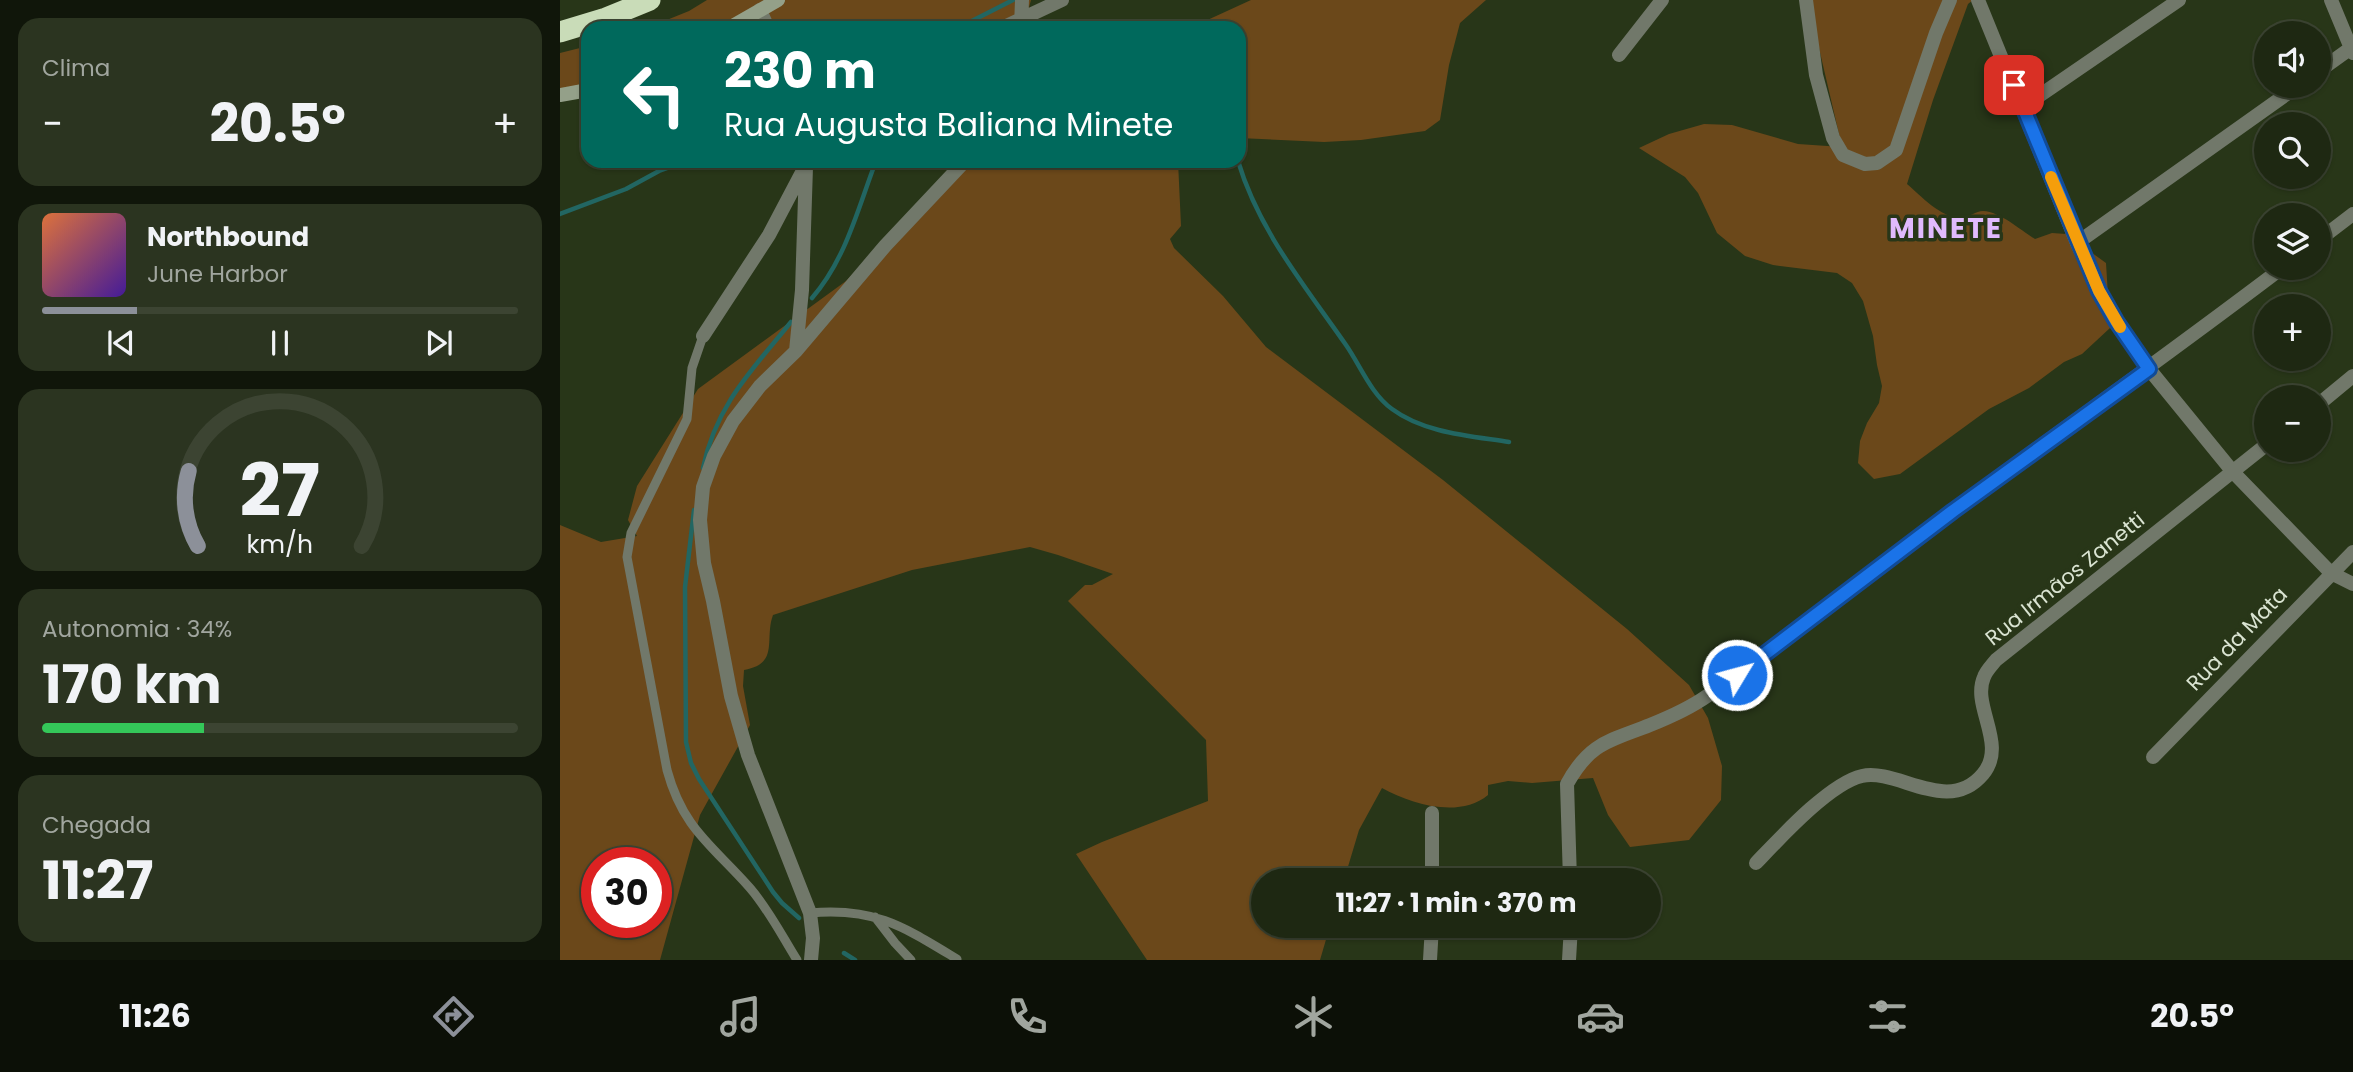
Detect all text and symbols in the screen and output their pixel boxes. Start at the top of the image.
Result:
map controls [2254,21,2331,462]
button: sound [2254,21,2331,98]
text: 230 m [724,37,876,105]
icon: left [609,49,700,140]
text: Clima [42,52,110,84]
pin [1984,55,2044,115]
icon: arrive [1995,66,2033,104]
text: 20.5° [209,87,346,160]
text: − [42,97,63,150]
text: + [492,97,518,150]
text: Rua Augusta Baliana Minete [724,102,1173,147]
button: search [2254,112,2331,189]
button: layers [2254,203,2331,280]
district label: MINETE [1889,209,2003,248]
text: Northbound [147,219,309,255]
text: June Harbor [147,258,288,290]
button: + [2254,294,2331,371]
icon: previous [102,324,140,362]
icon: pause [261,324,299,362]
icon: next [420,324,458,362]
button: − [2254,385,2331,462]
text: 27 [240,440,320,541]
street label: Rua Irmãos Zanetti [1979,505,2150,652]
text: km/h [247,527,313,562]
street label: Rua da Mata [2180,580,2294,697]
text: Autonomia · 34% [42,613,232,645]
position arrow [1700,638,1774,712]
text: 170 km [42,648,222,721]
text: Chegada [42,809,151,841]
text: 11:27 [42,844,153,917]
speed limit sign: 30 [581,847,672,938]
text: 11:27 · 1 min · 370 m [1336,885,1576,921]
icon: directions [429,992,478,1041]
icon: music [716,992,765,1041]
icon: phone [1003,992,1052,1041]
icon: climate [1289,992,1338,1041]
icon: car [1576,992,1625,1041]
icon: filters [1863,992,1912,1041]
text: 11:26 [119,993,191,1038]
text: 20.5° [2150,993,2234,1038]

